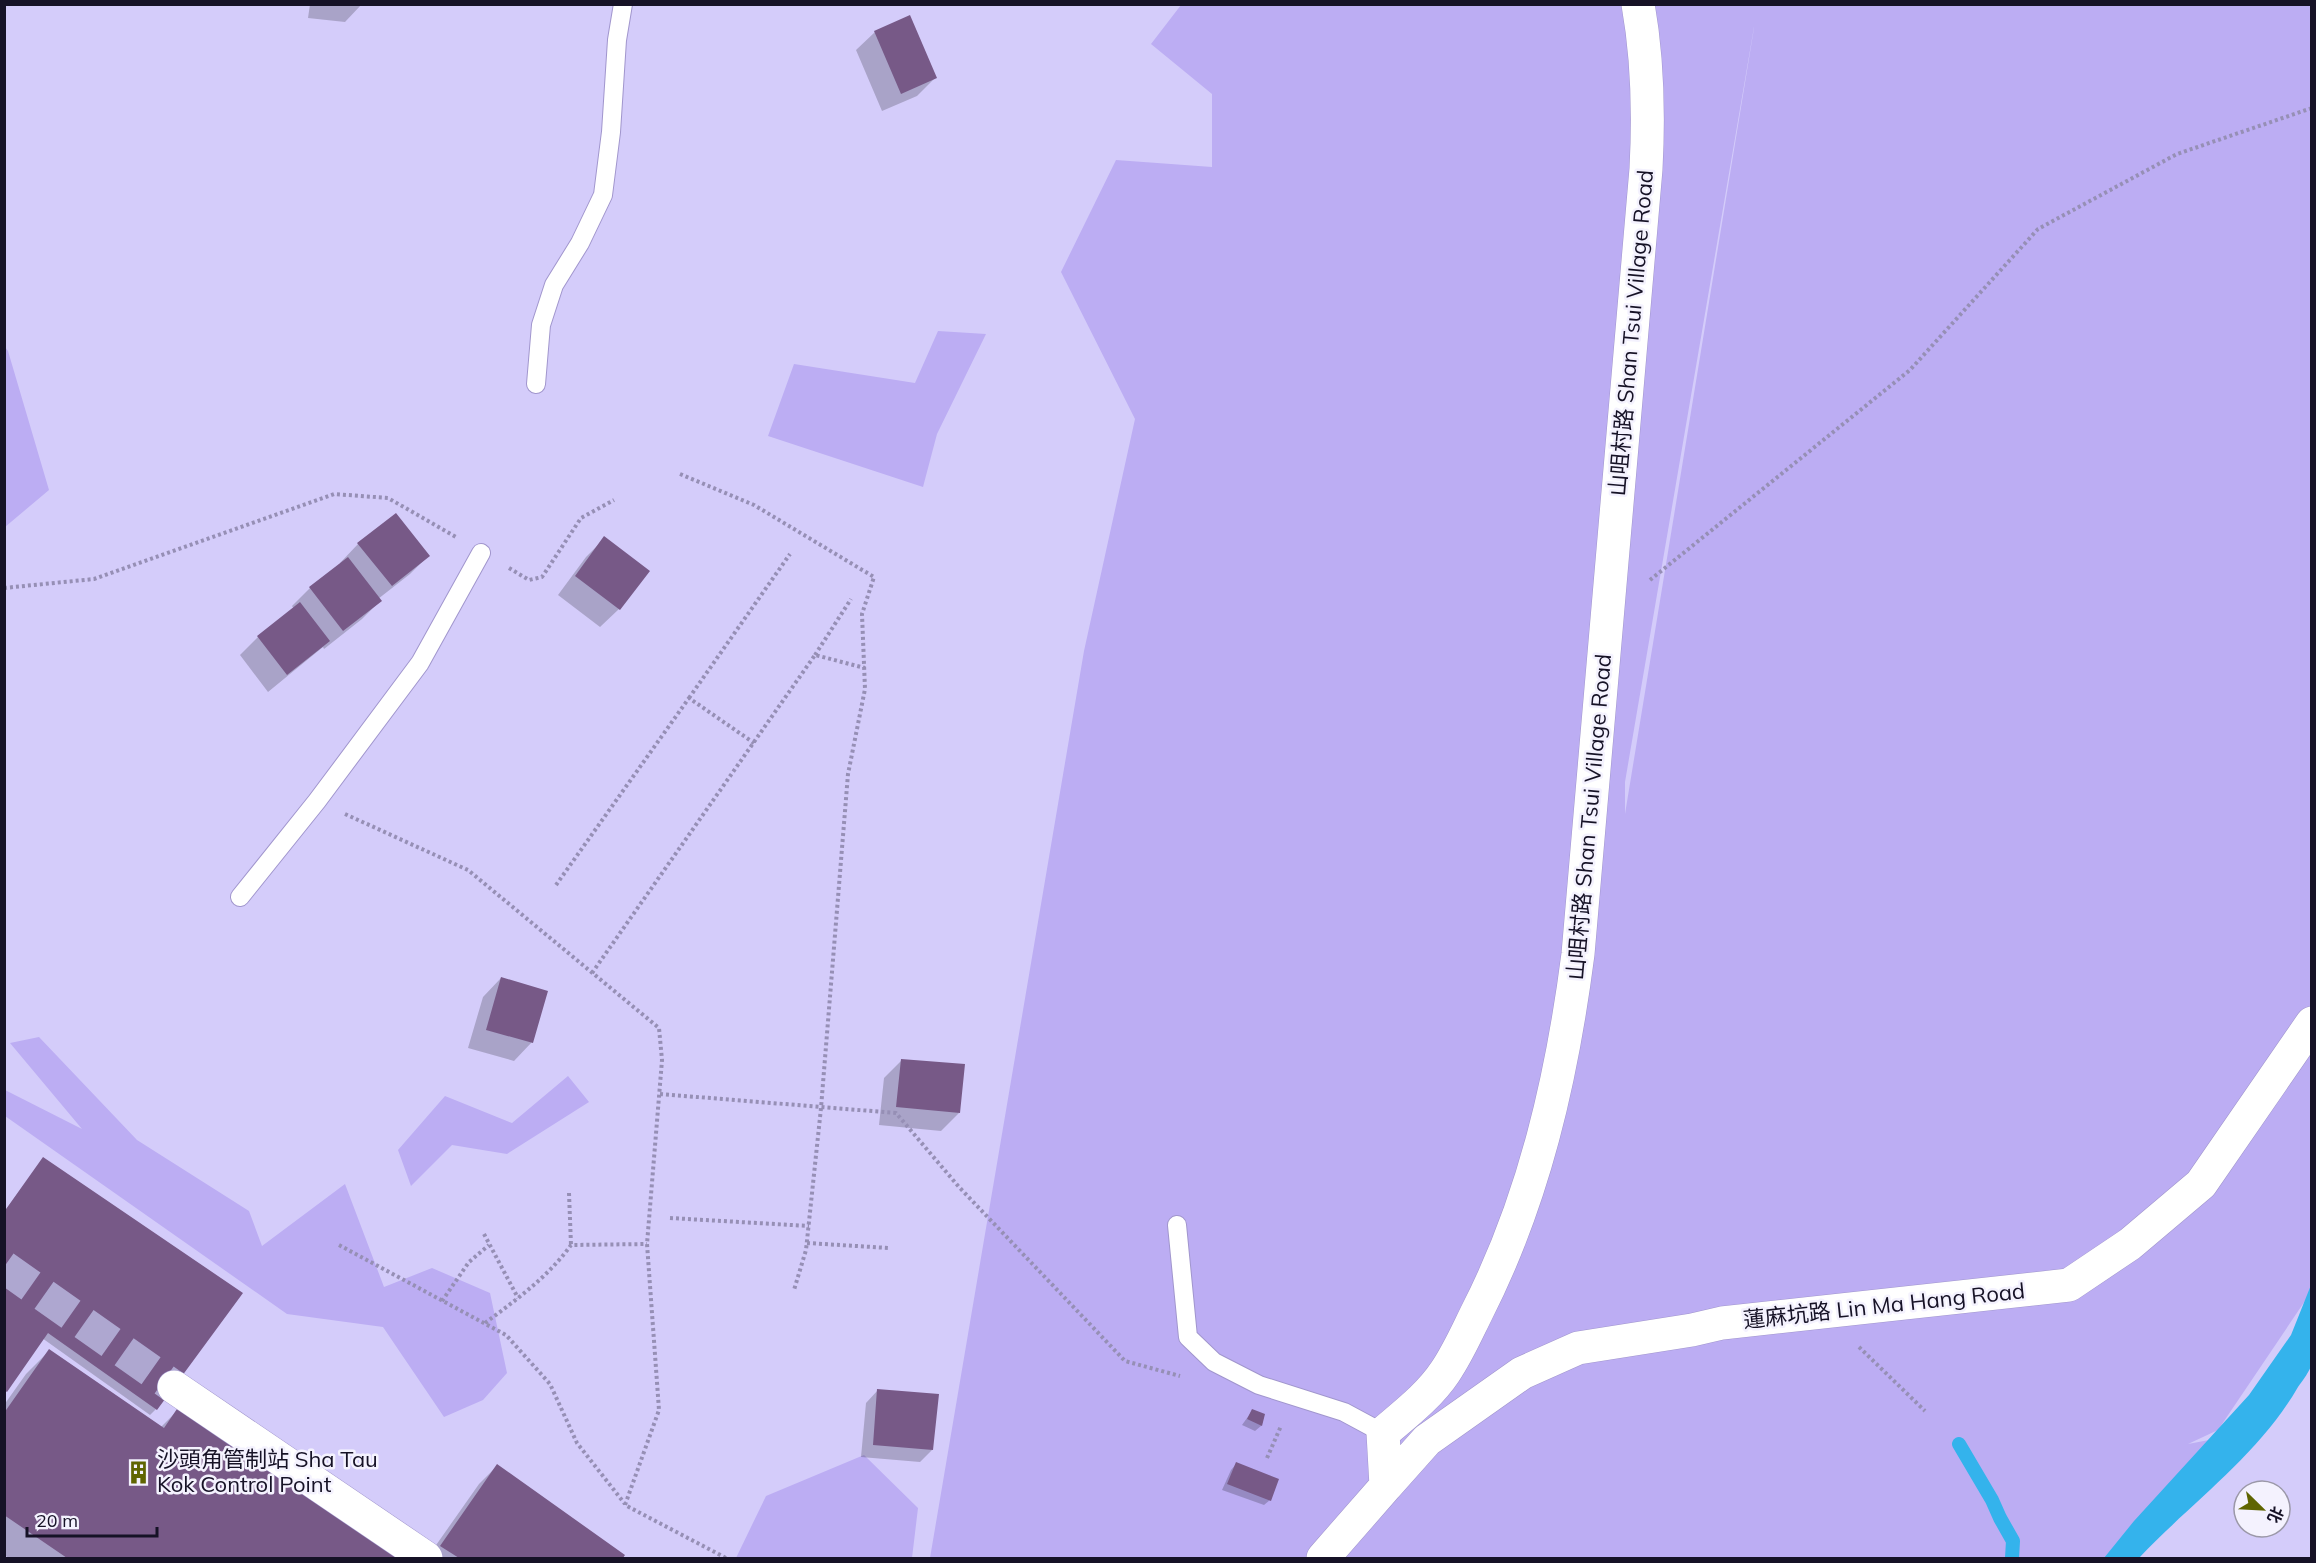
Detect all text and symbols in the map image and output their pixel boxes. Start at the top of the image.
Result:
street label: 山咀村路 Shan Tsui Village Road [1603,169,1659,497]
street label: 山咀村路 Shan Tsui Village Road [1561,653,1617,981]
street label: 蓮麻坑路 Lin Ma Hang Road [1742,1276,2026,1334]
place label: 沙頭角管制站 Sha Tau Kok Control Point [157,1445,378,1498]
building icon: 沙頭角管制站 Sha Tau Kok Control Point [126,1459,152,1485]
north arrow [2232,1479,2292,1539]
scale bar [27,1500,158,1538]
text: 北 [2263,1504,2288,1526]
text: 20 m [36,1509,78,1532]

